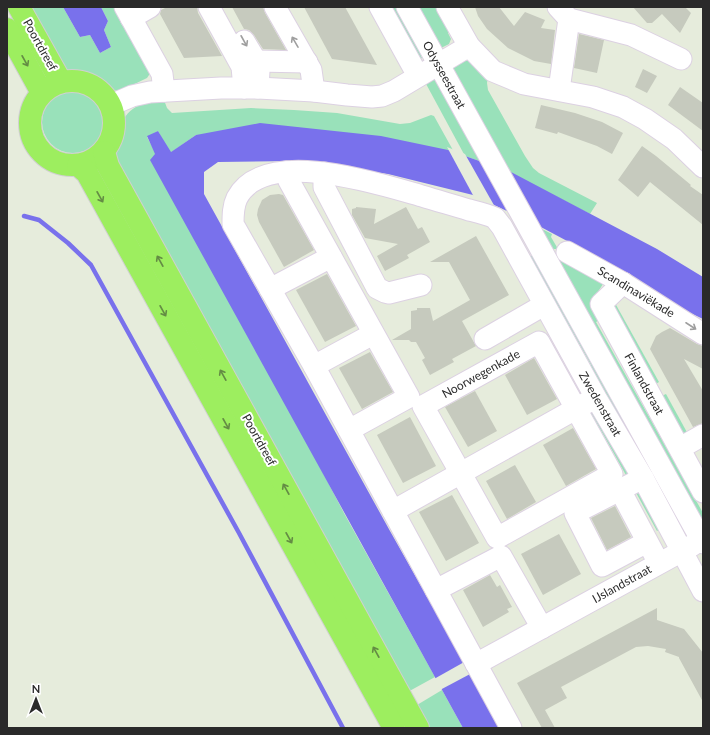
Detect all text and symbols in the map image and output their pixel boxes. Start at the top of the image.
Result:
street label: Poortdreef [20,16,61,74]
one-way arrow [241,35,249,47]
one-way arrow [291,36,299,48]
street label: Odysseestraat [420,38,470,112]
one-way arrow [21,55,29,67]
one-way arrow [97,191,104,203]
one-way arrow [156,255,164,267]
street label: Scandinaviëkade [595,263,678,321]
one-way arrow [160,305,167,317]
one-way arrow [685,323,697,331]
street label: Noorwegenkade [439,346,522,401]
street label: Finlandstraat [621,350,668,418]
one-way arrow [219,369,227,381]
street label: Zwedenstraat [576,369,625,439]
street label: Poortdreef [239,411,280,469]
one-way arrow [222,418,230,430]
one-way arrow [282,483,289,495]
one-way arrow [285,532,293,544]
street label: IJslandstraat [589,561,655,606]
one-way arrow [371,646,379,658]
north arrow [16,679,56,719]
text: N [32,682,40,695]

